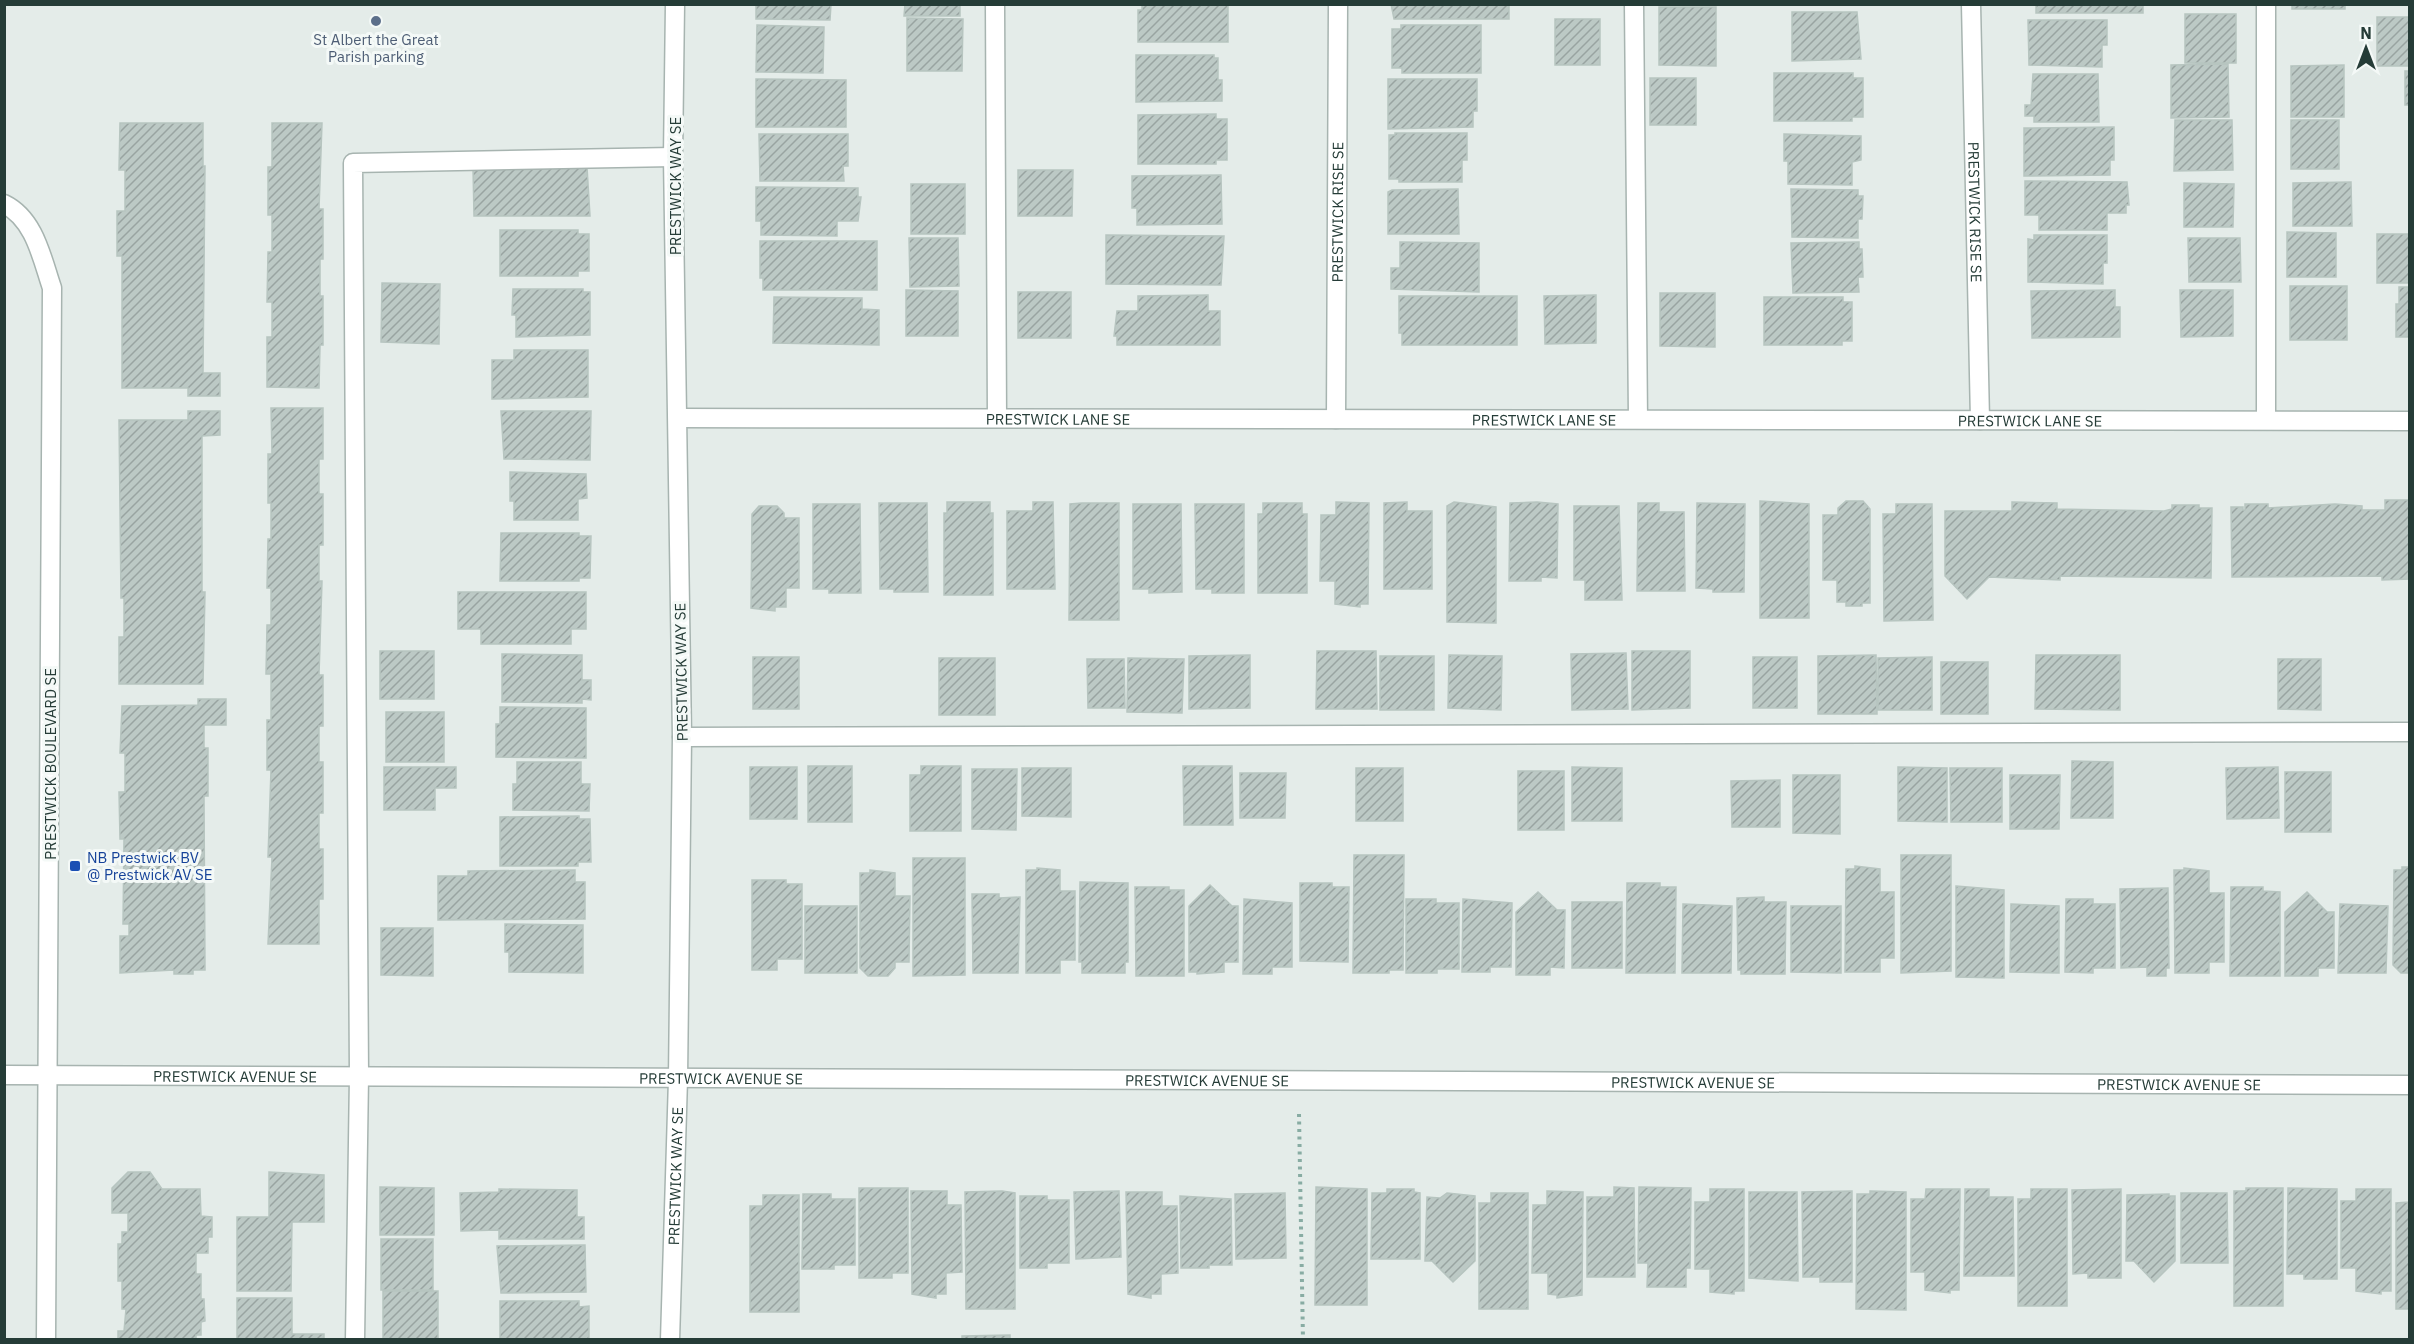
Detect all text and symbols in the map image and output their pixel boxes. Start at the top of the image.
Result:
marker: St Albert the Great Parish parking [369,14,383,28]
north arrow [2336,18,2396,78]
text: N [2360,23,2372,43]
place label: St Albert the Great Parish parking [313,30,439,66]
street label: PRESTWICK WAY SE [666,117,685,255]
street label: PRESTWICK RISE SE [1964,141,1987,282]
street label: PRESTWICK RISE SE [1327,142,1347,282]
street label: PRESTWICK LANE SE [986,409,1130,428]
street label: PRESTWICK LANE SE [1472,410,1616,429]
street label: PRESTWICK LANE SE [1958,411,2102,430]
street label: PRESTWICK WAY SE [670,603,692,741]
street label: PRESTWICK BOULEVARD SE [41,668,60,860]
place label: NB Prestwick BV @ Prestwick AV SE [87,848,212,884]
marker: NB Prestwick BV @ Prestwick AV SE [68,859,82,873]
street label: PRESTWICK AVENUE SE [153,1066,317,1086]
street label: PRESTWICK AVENUE SE [639,1068,803,1088]
street label: PRESTWICK AVENUE SE [1125,1070,1289,1090]
street label: PRESTWICK AVENUE SE [1611,1072,1775,1092]
street label: PRESTWICK AVENUE SE [2097,1074,2261,1094]
street label: PRESTWICK WAY SE [663,1107,687,1246]

